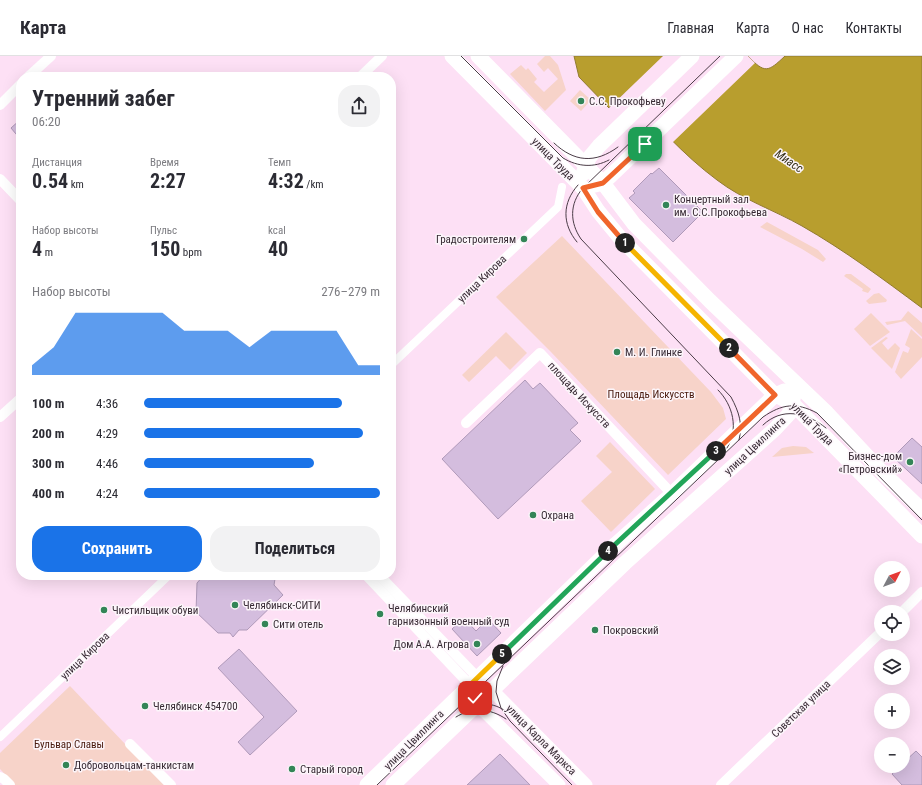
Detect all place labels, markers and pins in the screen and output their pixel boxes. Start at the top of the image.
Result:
place label: С.С. Прокофьеву [589,95,666,108]
marker: С.С. Прокофьеву [576,96,586,106]
pin [628,127,662,161]
place label: Концертный зал им. С.С.Прокофьева [674,193,767,219]
marker: Концертный зал им. С.С.Прокофьева [661,200,671,210]
place label: Градостроителям [436,233,516,246]
pin: 1 [615,233,635,253]
marker: Градостроителям [519,234,529,244]
pin: 2 [719,338,739,358]
place label: М. И. Глинке [625,346,682,359]
marker: М. И. Глинке [612,347,622,357]
pin: 3 [706,441,726,461]
place label: Бизнес-дом «Петровский» [838,450,902,476]
marker: Бизнес-дом «Петровский» [905,457,915,467]
place label: Охрана [541,509,574,522]
marker: Охрана [528,510,538,520]
pin: 4 [598,541,618,561]
place label: Челябинск-СИТИ [243,599,321,612]
marker: Челябинск-СИТИ [230,600,240,610]
place label: Челябинский гарнизонный военный суд [388,602,510,628]
place label: Чистильщик обуви [112,604,198,617]
marker: Чистильщик обуви [99,605,109,615]
marker: Челябинский гарнизонный военный суд [375,609,385,619]
place label: Сити отель [273,618,323,631]
marker: Сити отель [260,619,270,629]
place label: Покровский [603,624,659,637]
marker: Покровский [590,625,600,635]
place label: Дом А.А. Агрова [393,638,469,651]
marker: Дом А.А. Агрова [472,639,482,649]
pin: 5 [492,644,512,664]
pin [458,681,492,715]
place label: Челябинск 454700 [153,700,238,713]
marker: Челябинск 454700 [140,701,150,711]
place label: Добровольцам-танкистам [74,759,194,772]
marker: Добровольцам-танкистам [61,760,71,770]
place label: Старый город [300,763,363,776]
marker: Старый город [287,764,297,774]

